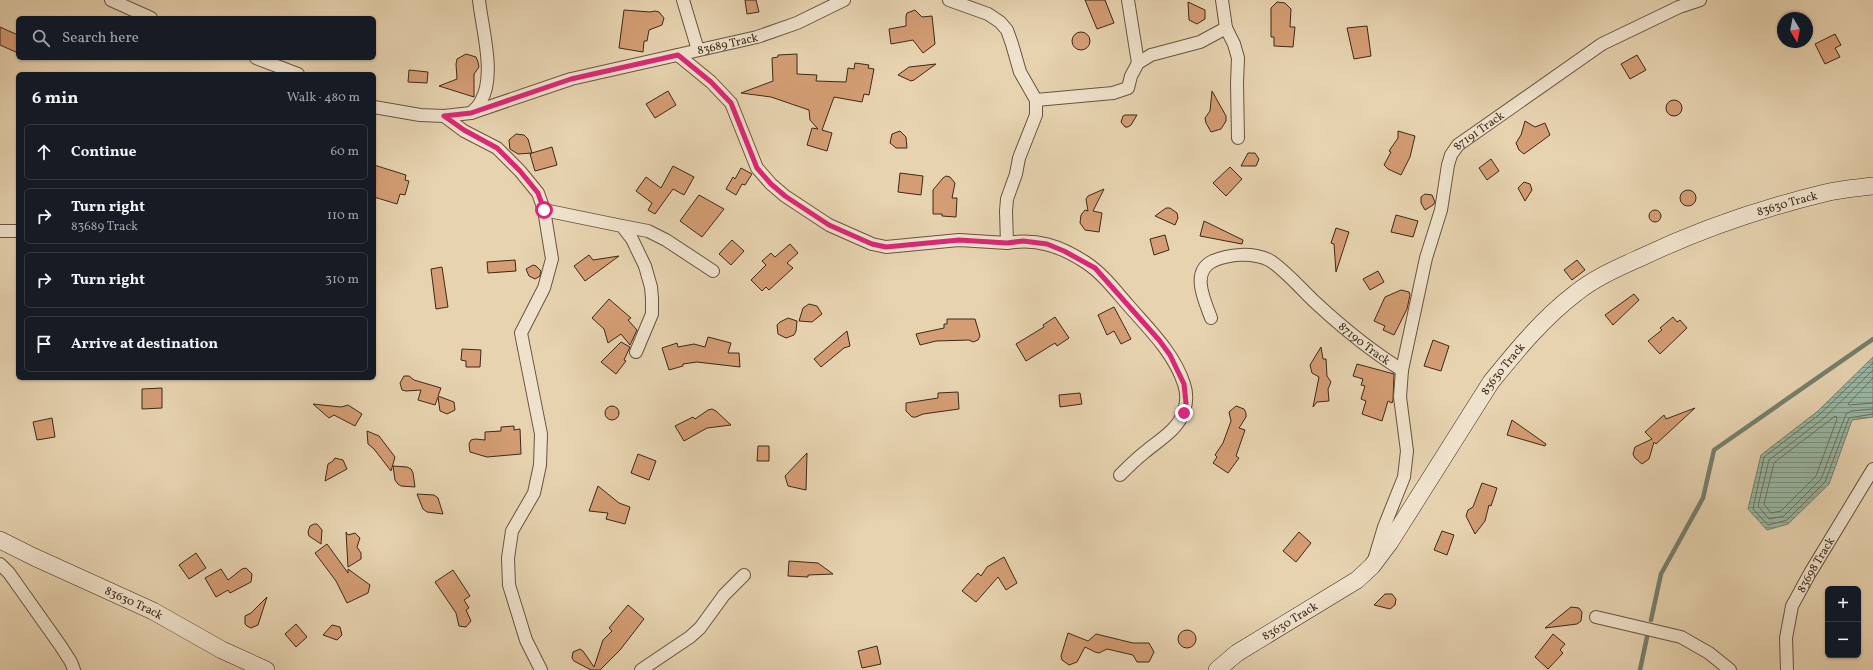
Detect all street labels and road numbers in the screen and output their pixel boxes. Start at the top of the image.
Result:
street label: 83689 Track [696,30,760,59]
street label: 87191 Track [1450,108,1508,154]
street label: 83630 Track [1755,188,1820,221]
street label: 87190 Track [1334,319,1393,369]
street label: 83630 Track [1478,340,1529,398]
street label: 83698 Track [1794,534,1839,596]
street label: 83630 Track [102,583,166,624]
street label: 83630 Track [1259,598,1322,645]

